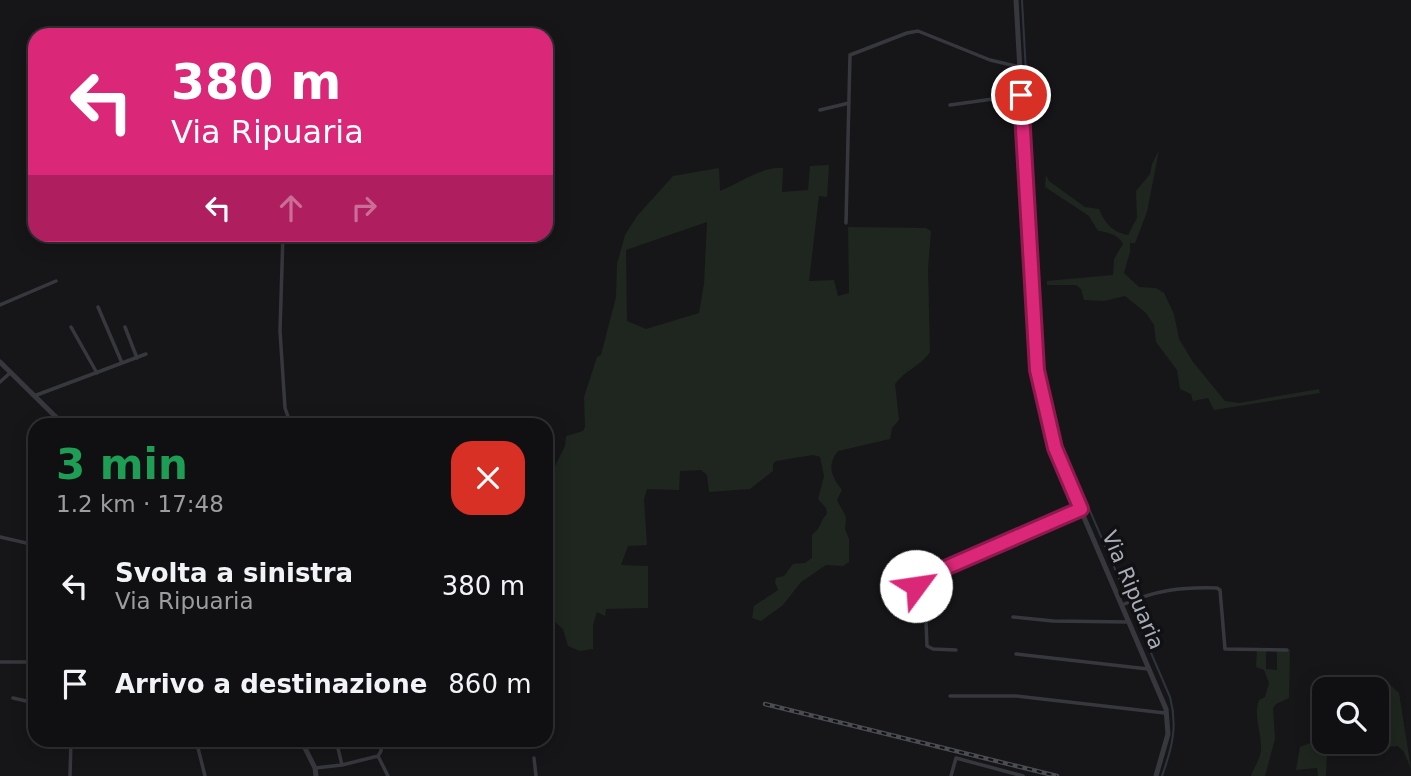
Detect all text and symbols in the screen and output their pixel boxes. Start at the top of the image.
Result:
text: 380 m [171,54,341,111]
icon: left [56,56,147,147]
pin [991,65,1051,125]
icon: arrive [1002,76,1040,114]
text: Via Ripuaria [171,113,364,151]
icon: left [199,189,237,227]
icon: ahead [272,189,310,227]
icon: right [345,189,383,227]
text: 3 min [56,440,188,489]
button: close [451,441,525,515]
text: 1.2 km · 17:48 [56,491,224,517]
street label: Via Ripuaria [1097,527,1169,653]
position arrow [879,549,953,623]
text: Svolta a sinistra [115,558,353,588]
icon: left [56,567,94,605]
text: 380 m [442,571,525,601]
text: Via Ripuaria [115,588,254,614]
icon: arrive [56,665,94,703]
text: Arrivo a destinazione [115,669,427,699]
text: 860 m [448,669,532,699]
map controls [1312,677,1389,754]
button: search [1312,677,1389,754]

